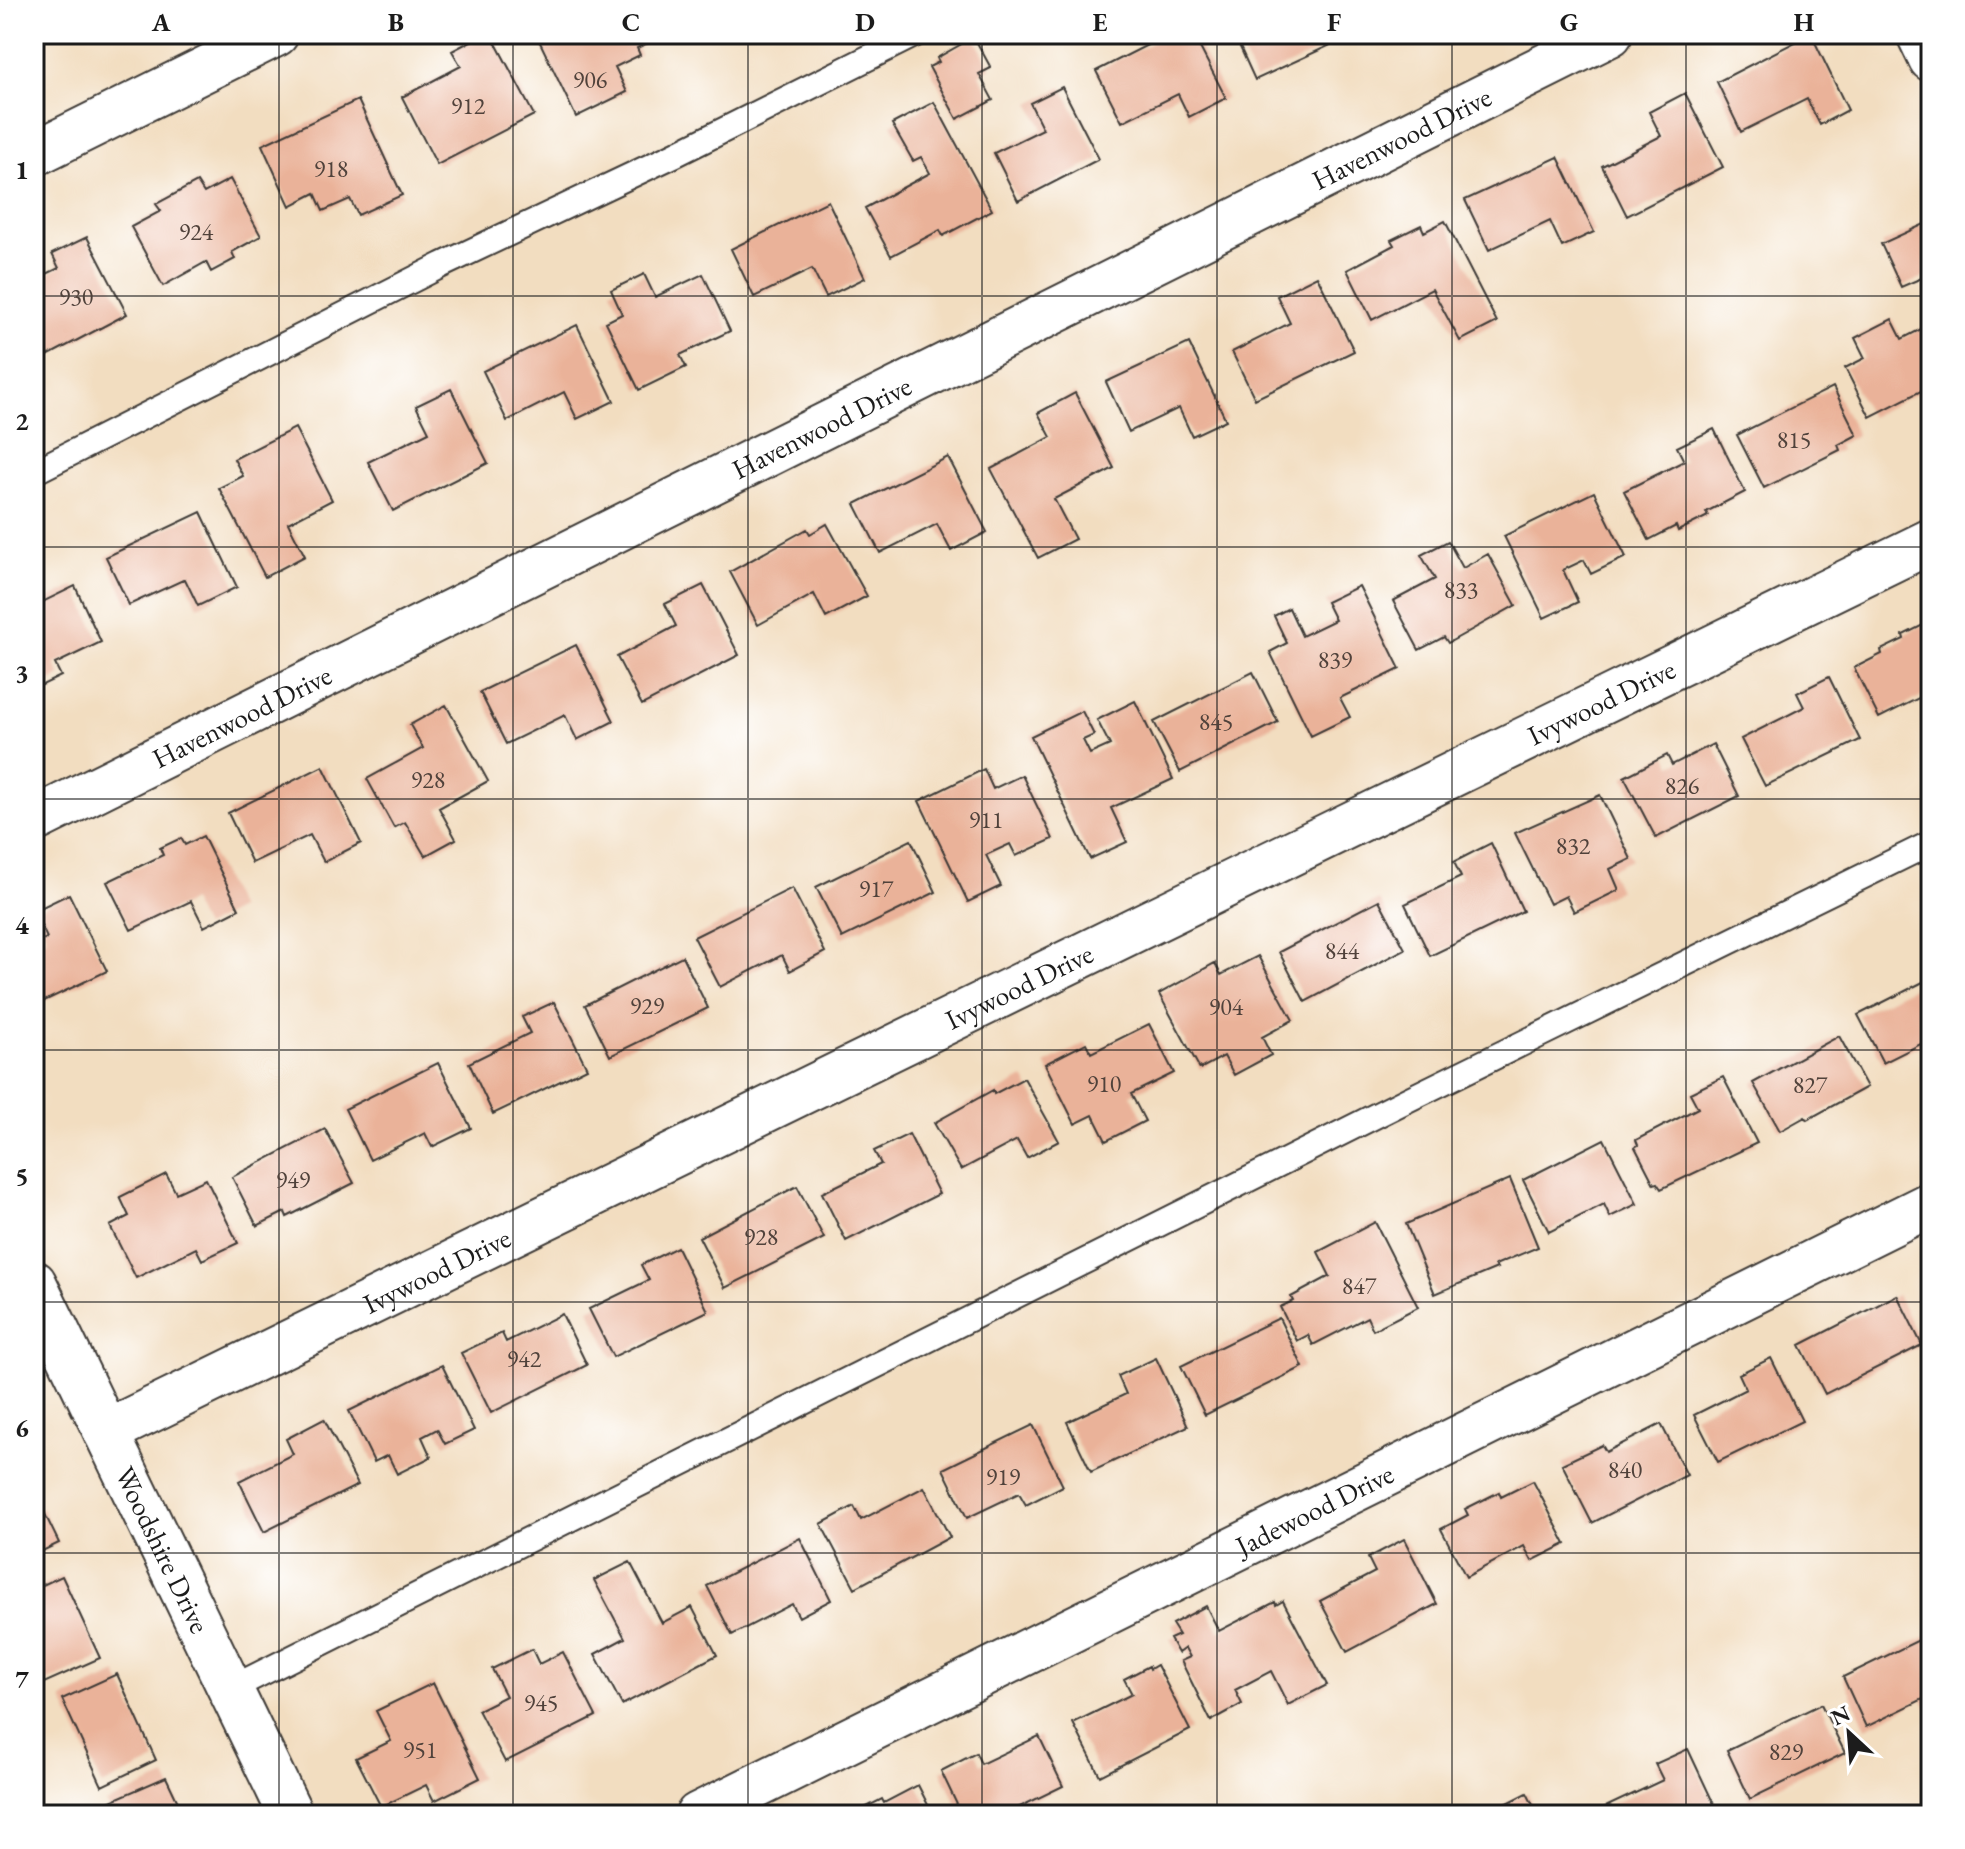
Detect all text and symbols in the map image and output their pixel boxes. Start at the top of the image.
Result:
text: A [151,5,171,39]
text: B [388,5,404,39]
text: C [622,5,640,39]
text: D [855,5,875,39]
text: E [1093,5,1108,39]
text: F [1327,5,1341,39]
text: G [1560,5,1579,39]
text: H [1794,5,1815,39]
house number: 906 [573,64,607,95]
street label: Havenwood Drive [1306,78,1497,198]
house number: 912 [451,90,486,121]
text: 1 [15,153,29,187]
house number: 918 [314,153,348,184]
house number: 924 [179,216,214,247]
house number: 930 [59,281,93,312]
street label: Havenwood Drive [726,367,917,487]
text: 2 [15,404,29,438]
house number: 815 [1777,424,1811,455]
house number: 833 [1444,574,1478,605]
house number: 839 [1318,644,1353,675]
street label: Ivywood Drive [1522,651,1681,753]
text: 3 [15,656,29,690]
street label: Havenwood Drive [146,657,337,776]
house number: 845 [1199,706,1233,737]
house number: 928 [411,764,445,795]
house number: 826 [1665,770,1699,801]
house number: 911 [969,804,1003,835]
house number: 832 [1556,830,1591,861]
house number: 917 [859,873,894,904]
text: 4 [15,908,29,942]
street label: Ivywood Drive [939,935,1099,1038]
house number: 844 [1325,935,1360,966]
house number: 929 [630,990,665,1021]
house number: 904 [1209,991,1244,1022]
house number: 910 [1087,1068,1121,1099]
house number: 827 [1793,1069,1828,1100]
text: 5 [15,1159,29,1193]
house number: 949 [276,1164,311,1195]
street label: Ivywood Drive [357,1219,517,1322]
house number: 928 [744,1221,778,1252]
house number: 847 [1342,1270,1377,1301]
house number: 942 [507,1343,542,1374]
text: 6 [15,1411,29,1445]
house number: 840 [1608,1454,1642,1485]
street label: Jadewood Drive [1228,1455,1399,1565]
street label: Woodshire Drive [107,1460,218,1639]
house number: 919 [986,1461,1021,1492]
text: 7 [15,1662,29,1696]
house number: 945 [524,1687,558,1718]
north arrow [1809,1693,1889,1773]
text: N [1826,1698,1855,1732]
house number: 951 [403,1734,437,1765]
house number: 829 [1769,1736,1804,1767]

